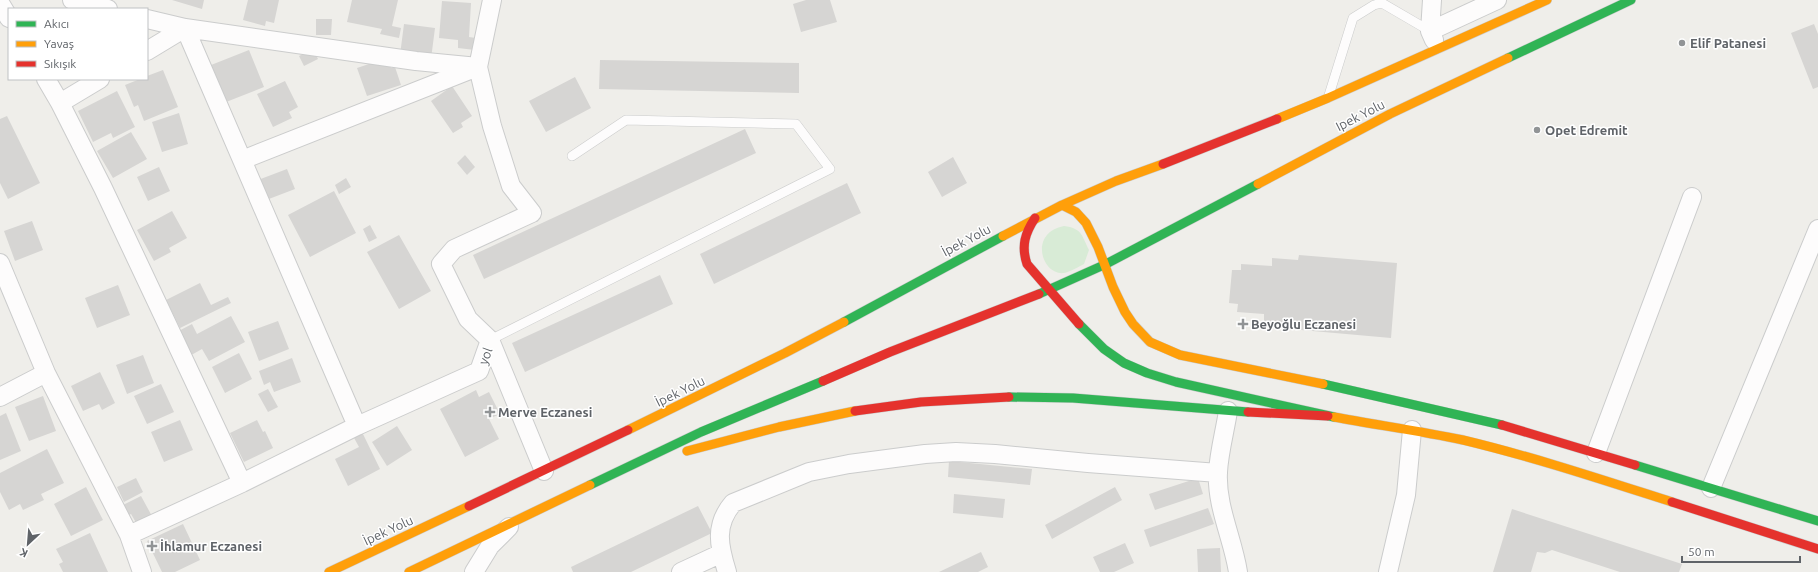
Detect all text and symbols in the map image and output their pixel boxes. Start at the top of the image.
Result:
legend [8,8,148,80]
text: Akıcı [44,17,69,30]
place label: Elif Patanesi [1690,36,1766,50]
text: Yavaş [44,37,74,50]
marker: Elif Patanesi [1677,38,1687,48]
text: Sıkışık [44,57,76,70]
street label: Ipek Yolu [1333,97,1387,133]
place label: Opet Edremit [1545,123,1628,137]
marker: Opet Edremit [1532,125,1542,135]
street label: İpek Yolu [939,220,993,259]
place label: Beyoğlu Eczanesi [1251,317,1356,331]
marker: Beyoğlu Eczanesi [1238,319,1248,329]
street label: yol [475,345,495,367]
street label: İpek Yolu [653,372,707,409]
place label: Merve Eczanesi [498,405,592,419]
marker: Merve Eczanesi [485,407,495,417]
street label: İpek Yolu [361,512,415,548]
north arrow [8,524,48,564]
scale bar [1682,538,1800,564]
place label: İhlamur Eczanesi [160,539,262,553]
marker: İhlamur Eczanesi [147,541,157,551]
text: 50 m [1688,545,1715,558]
text: K [17,546,30,560]

